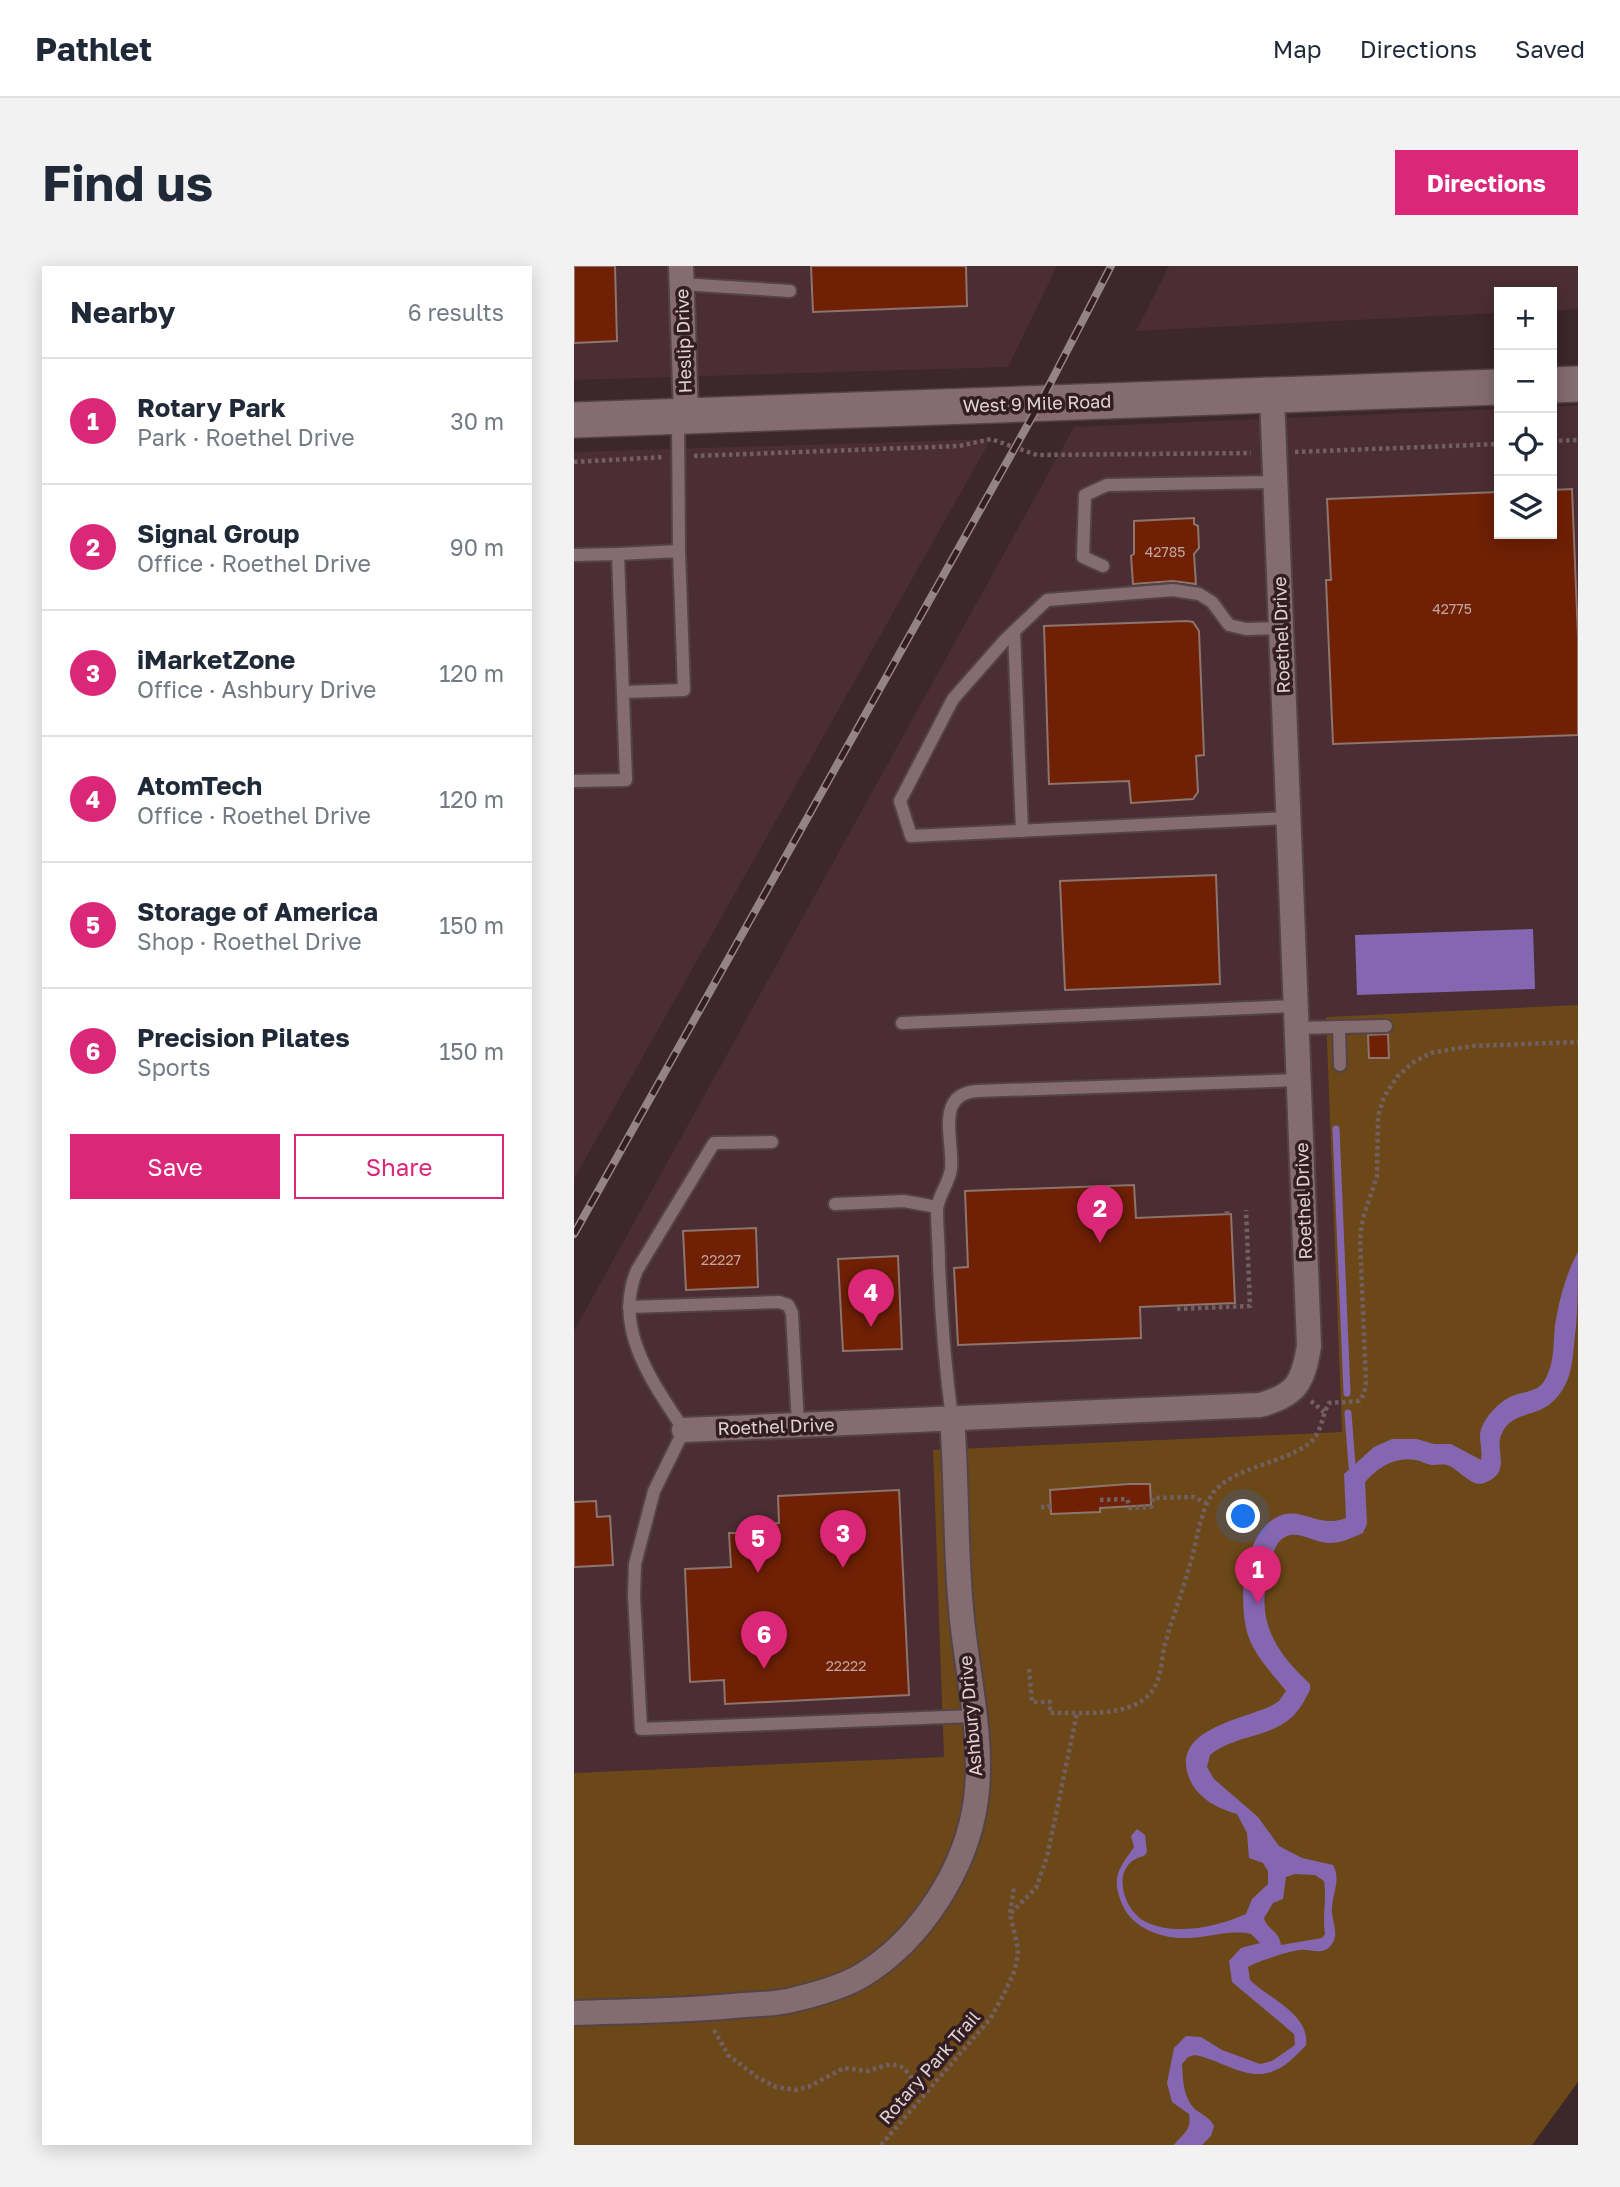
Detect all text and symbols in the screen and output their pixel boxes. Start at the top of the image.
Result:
text: Pathlet [35,29,152,68]
text: Map [1273,34,1322,63]
text: Directions [1360,34,1477,63]
text: Saved [1515,34,1585,63]
button: Directions [1395,150,1578,215]
text: Find us [42,153,213,212]
map controls [1494,287,1557,539]
button: + [1494,287,1557,350]
street label: Heslip Drive [670,288,696,394]
text: Nearby [70,294,175,330]
text: 6 results [408,298,504,326]
button: − [1494,350,1557,413]
street label: West 9 Mile Road [962,389,1112,417]
text: Rotary Park [137,392,286,423]
text: 1 [87,407,99,435]
text: 30 m [450,407,504,435]
button: locate [1494,413,1557,476]
text: Park · Roethel Drive [137,423,355,451]
button: layers [1494,476,1557,539]
text: Signal Group [137,518,299,549]
text: 2 [86,533,100,561]
text: 90 m [450,533,504,561]
house number: 42785 [1145,543,1185,560]
text: Office · Roethel Drive [137,549,371,577]
street label: Roethel Drive [1268,576,1294,694]
house number: 42775 [1432,600,1472,617]
text: iMarketZone [137,644,295,675]
text: 3 [86,659,100,687]
text: 120 m [439,659,504,687]
text: Office · Ashbury Drive [137,675,376,703]
text: AtomTech [137,770,262,801]
text: 4 [86,785,100,813]
text: 120 m [439,785,504,813]
text: Office · Roethel Drive [137,801,371,829]
text: Storage of America [137,896,378,927]
text: 5 [86,911,100,939]
text: 150 m [439,911,504,939]
text: Shop · Roethel Drive [137,927,362,955]
text: Precision Pilates [137,1022,350,1053]
text: 6 [86,1037,100,1065]
text: 150 m [439,1037,504,1065]
text: Sports [137,1053,211,1081]
button: Save [70,1134,280,1199]
button: Share [294,1134,504,1199]
street label: Roethel Drive [1290,1142,1316,1260]
pin: 2 [1077,1185,1123,1243]
house number: 22227 [701,1251,741,1268]
pin: 4 [848,1269,894,1327]
street label: Roethel Drive [717,1413,835,1439]
your location [1226,1499,1260,1533]
pin: 3 [820,1510,866,1568]
pin: 5 [735,1515,781,1573]
pin: 1 [1235,1546,1281,1604]
pin: 6 [741,1611,787,1669]
street label: Ashbury Drive [954,1655,986,1777]
house number: 22222 [826,1657,866,1674]
street label: Rotary Park Trail [874,2006,984,2128]

